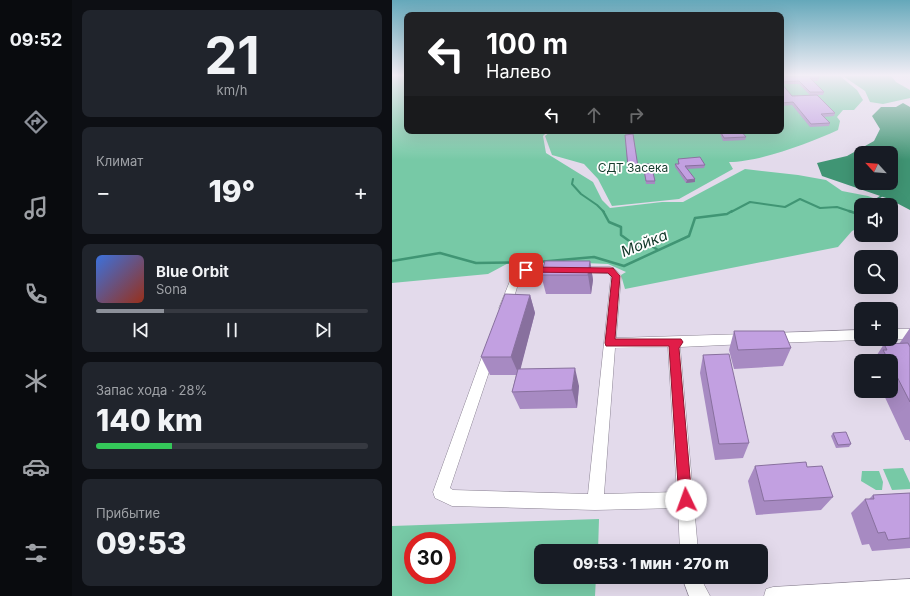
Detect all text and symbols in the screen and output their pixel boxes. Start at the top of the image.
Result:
text: 21 [204,24,260,87]
text: 100 m [486,27,568,61]
icon: left [420,28,472,80]
text: 09:52 [10,29,62,50]
text: Налево [486,61,551,82]
text: km/h [217,82,247,98]
icon: left [541,104,563,126]
icon: ahead [583,104,605,126]
icon: right [625,104,647,126]
icon: directions [22,108,50,136]
north arrow [854,146,898,190]
map controls [854,146,898,398]
text: Климат [96,153,143,169]
park label: СДТ Засека [598,160,668,175]
text: 19° [209,173,255,209]
text: − [96,179,111,205]
text: + [353,179,368,205]
icon: music [22,194,50,222]
button: sound [854,198,898,242]
water label: Мойка [618,225,670,261]
button: search [854,250,898,294]
pin [509,253,543,287]
icon: arrive [515,259,537,281]
text: Blue Orbit [156,262,229,281]
icon: phone [22,280,50,308]
text: Sona [156,281,187,297]
button: + [854,302,898,346]
icon: previous [130,319,152,341]
icon: pause [221,319,243,341]
icon: next [312,319,334,341]
button: − [854,354,898,398]
icon: climate [22,367,50,395]
text: Запас хода · 28% [96,382,207,398]
text: 140 km [96,402,203,438]
icon: car [22,453,50,481]
position arrow [665,479,707,521]
text: Прибытие [96,505,160,521]
text: 09:53 [96,525,186,561]
speed limit sign: 30 [404,532,456,584]
icon: filters [22,539,50,567]
text: 09:53 · 1 мин · 270 m [573,554,729,573]

